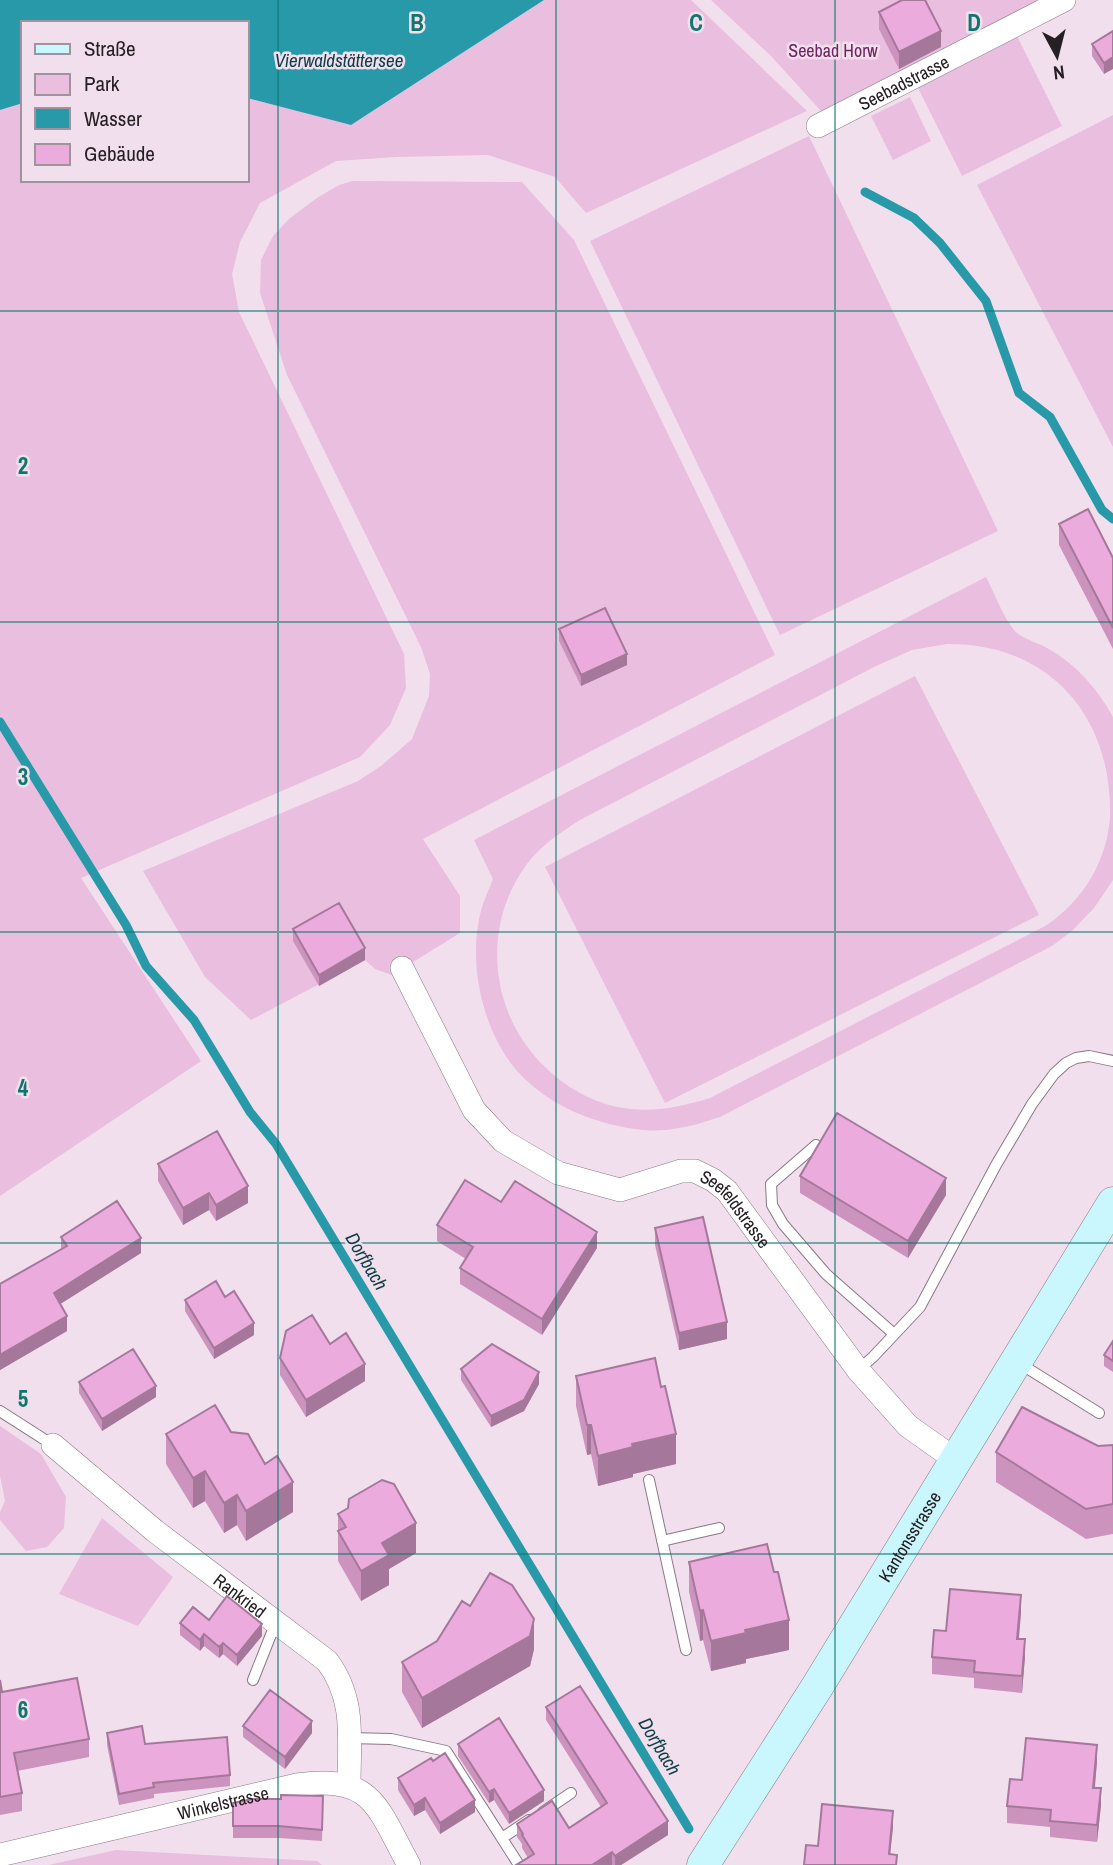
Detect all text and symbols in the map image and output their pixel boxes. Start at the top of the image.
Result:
text: B [410,7,424,38]
text: C [689,7,703,38]
text: D [967,7,981,38]
legend [21,21,248,182]
north arrow [1022,21,1092,91]
text: Straße [84,34,136,63]
park label: Seebad Horw [788,38,878,63]
water label: Vierwaldstättersee [275,47,403,73]
street label: Seebadstrasse [854,49,953,116]
text: N [1052,59,1066,86]
text: Park [84,69,120,98]
text: Wasser [84,104,142,133]
text: Gebäude [84,139,155,168]
text: 2 [18,450,28,481]
text: 3 [18,761,28,792]
text: 4 [18,1072,29,1103]
street label: Seefeldstrasse [696,1163,777,1253]
water label: Dorfbach [340,1227,394,1295]
text: 5 [18,1383,28,1414]
street label: Kantonsstrasse [872,1486,946,1586]
street label: Rankried [209,1567,271,1623]
text: 6 [18,1694,28,1725]
water label: Dorfbach [633,1712,687,1780]
street label: Winkelstrasse [175,1780,271,1825]

